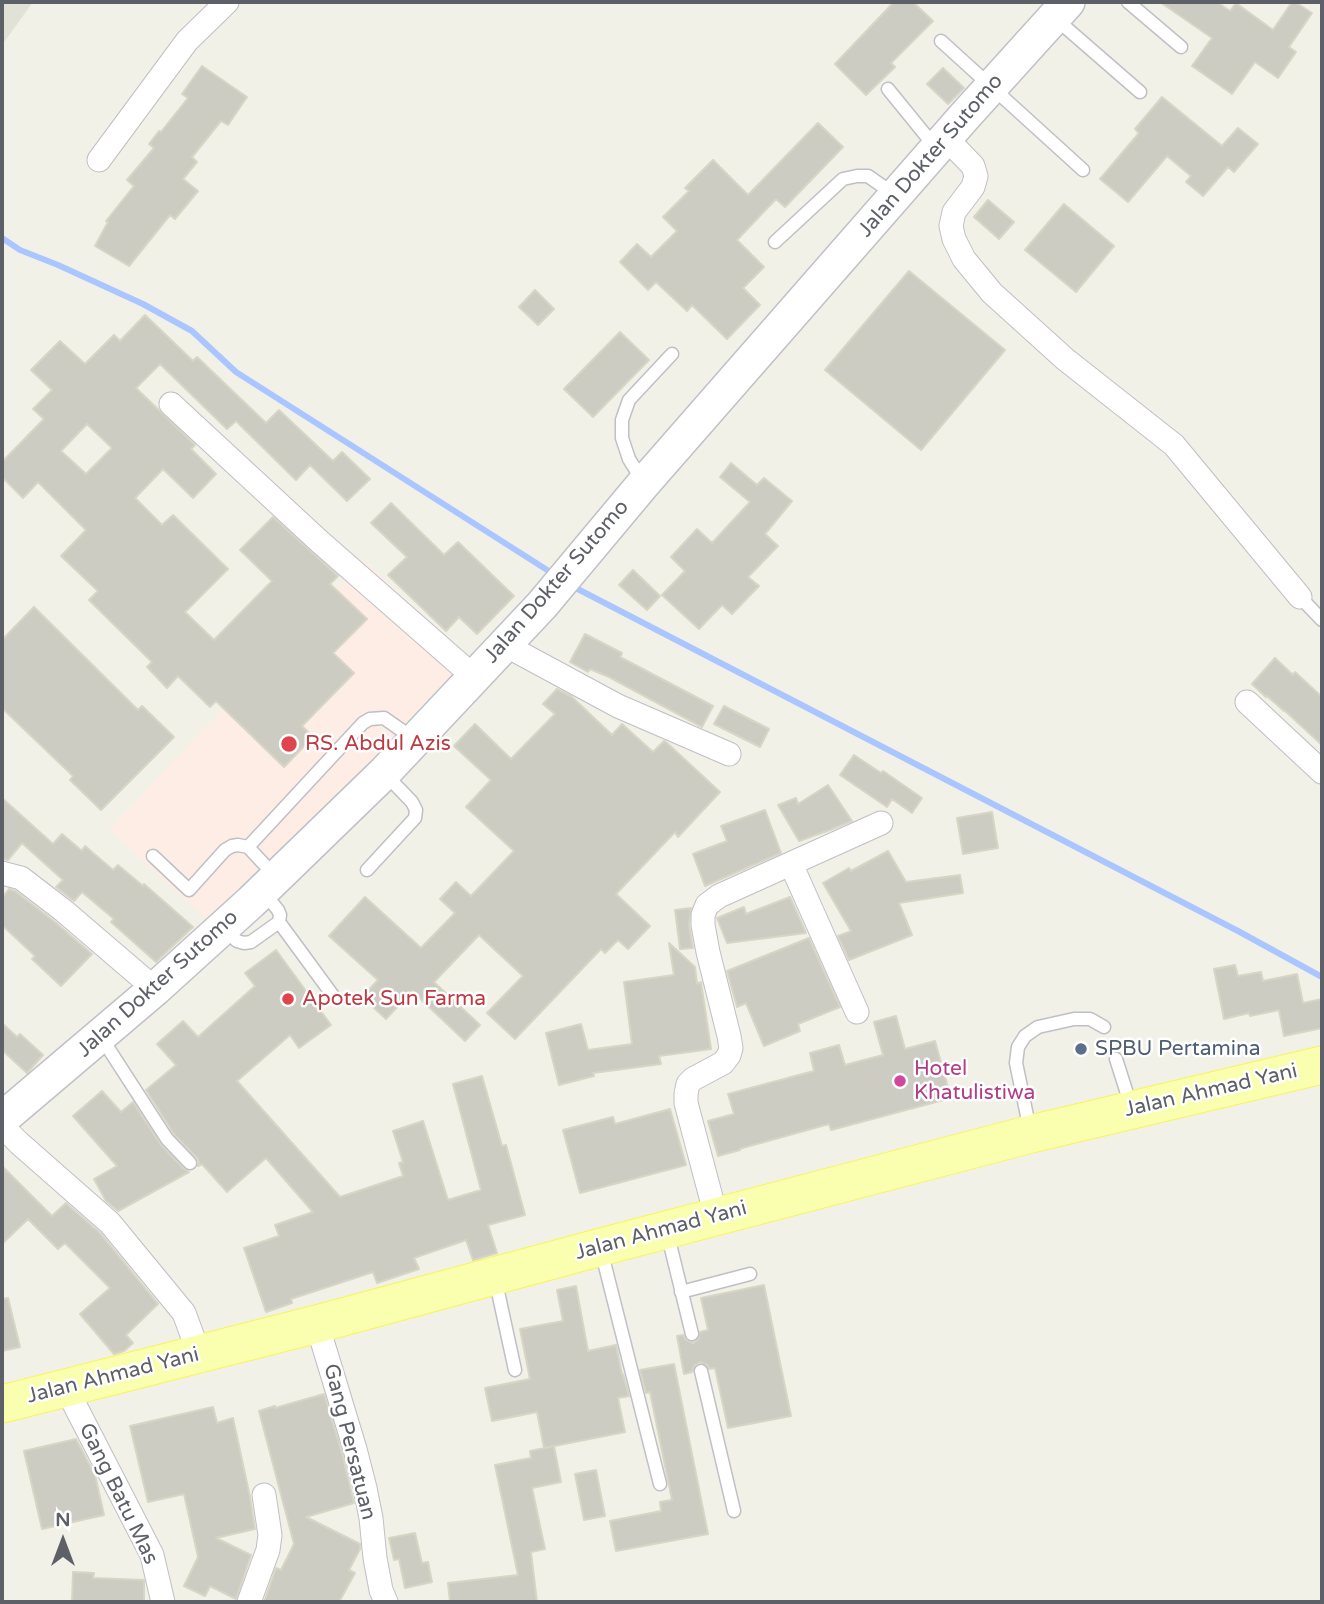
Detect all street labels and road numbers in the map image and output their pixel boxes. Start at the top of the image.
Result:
street label: Jalan Dokter Sutomo [853,69,1009,243]
street label: Jalan Dokter Sutomo [479,495,635,669]
street label: Jalan Dokter Sutomo [72,905,244,1063]
street label: Jalan Ahmad Yani [1122,1059,1300,1123]
street label: Jalan Ahmad Yani [572,1196,750,1266]
street label: Jalan Ahmad Yani [24,1342,202,1410]
street label: Gang Persatuan [317,1361,381,1523]
street label: Gang Batu Mas [73,1419,163,1569]

